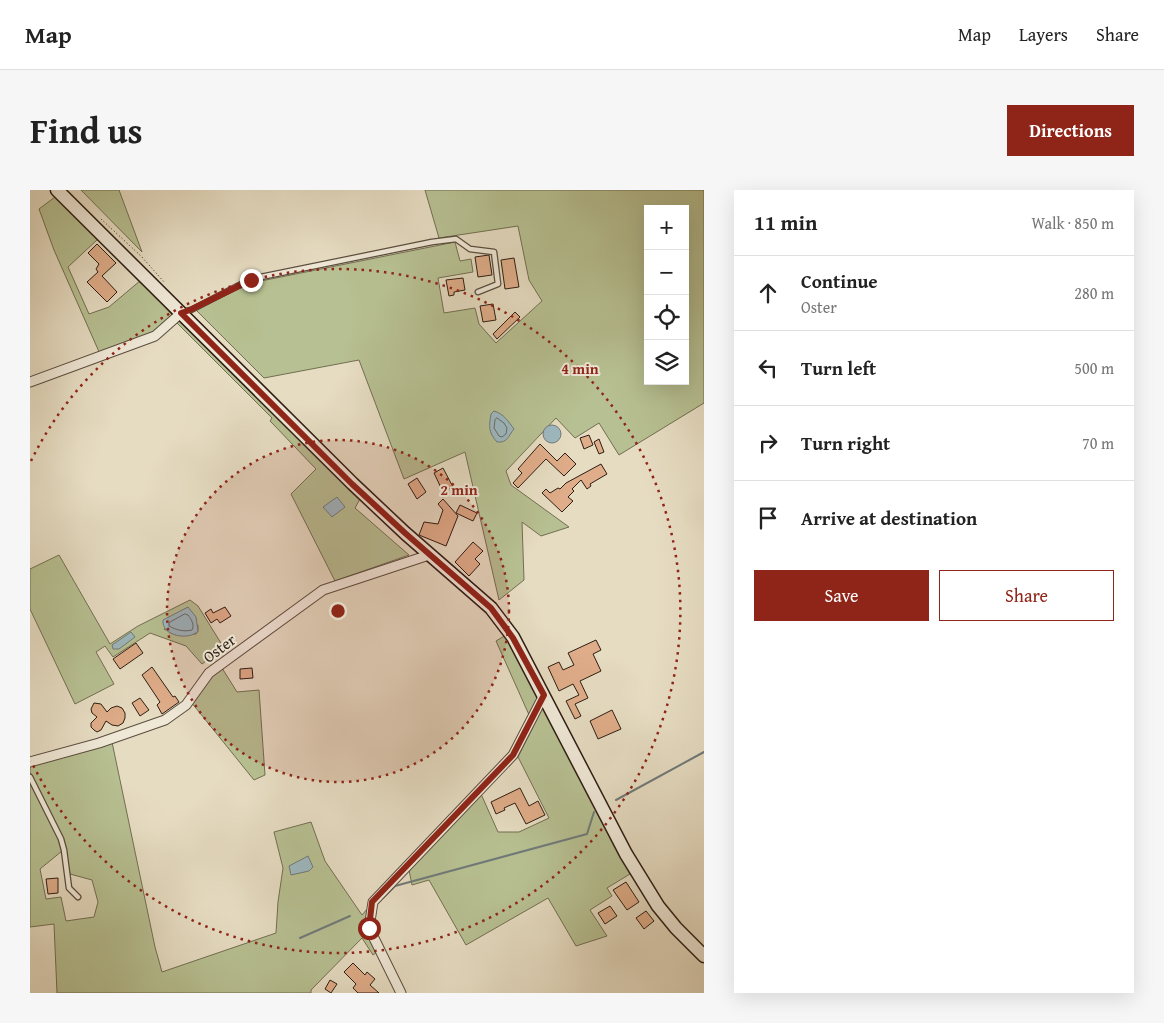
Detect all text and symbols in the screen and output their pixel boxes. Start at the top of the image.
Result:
text: Map [25,17,72,52]
text: Map [958,21,991,48]
text: Layers [1019,21,1068,48]
text: Share [1096,21,1139,48]
text: Find us [30,105,143,156]
button: Directions [1007,105,1134,156]
map controls [644,205,689,385]
button: + [644,205,689,250]
text: 11 min [754,207,817,238]
text: Walk · 850 m [1031,211,1114,235]
button: − [644,250,689,295]
text: Continue [801,267,878,295]
route end [240,269,263,292]
icon: ahead [754,279,782,307]
text: 280 m [1074,281,1114,305]
button: locate [644,295,689,340]
text: Oster [801,295,837,319]
button: layers [644,340,689,385]
icon: left [754,354,782,382]
text: Turn left [801,354,876,382]
text: 500 m [1074,356,1114,380]
text: 4 min [561,358,599,379]
icon: right [754,429,782,457]
text: Turn right [801,429,890,457]
text: 70 m [1082,431,1114,455]
text: 2 min [440,479,478,500]
icon: arrive [754,504,782,532]
text: Arrive at destination [801,504,977,532]
button: Save [754,570,929,621]
button: Share [939,570,1114,621]
centre of rings [329,602,347,620]
street label: Oster [197,627,241,668]
route start [358,917,381,940]

